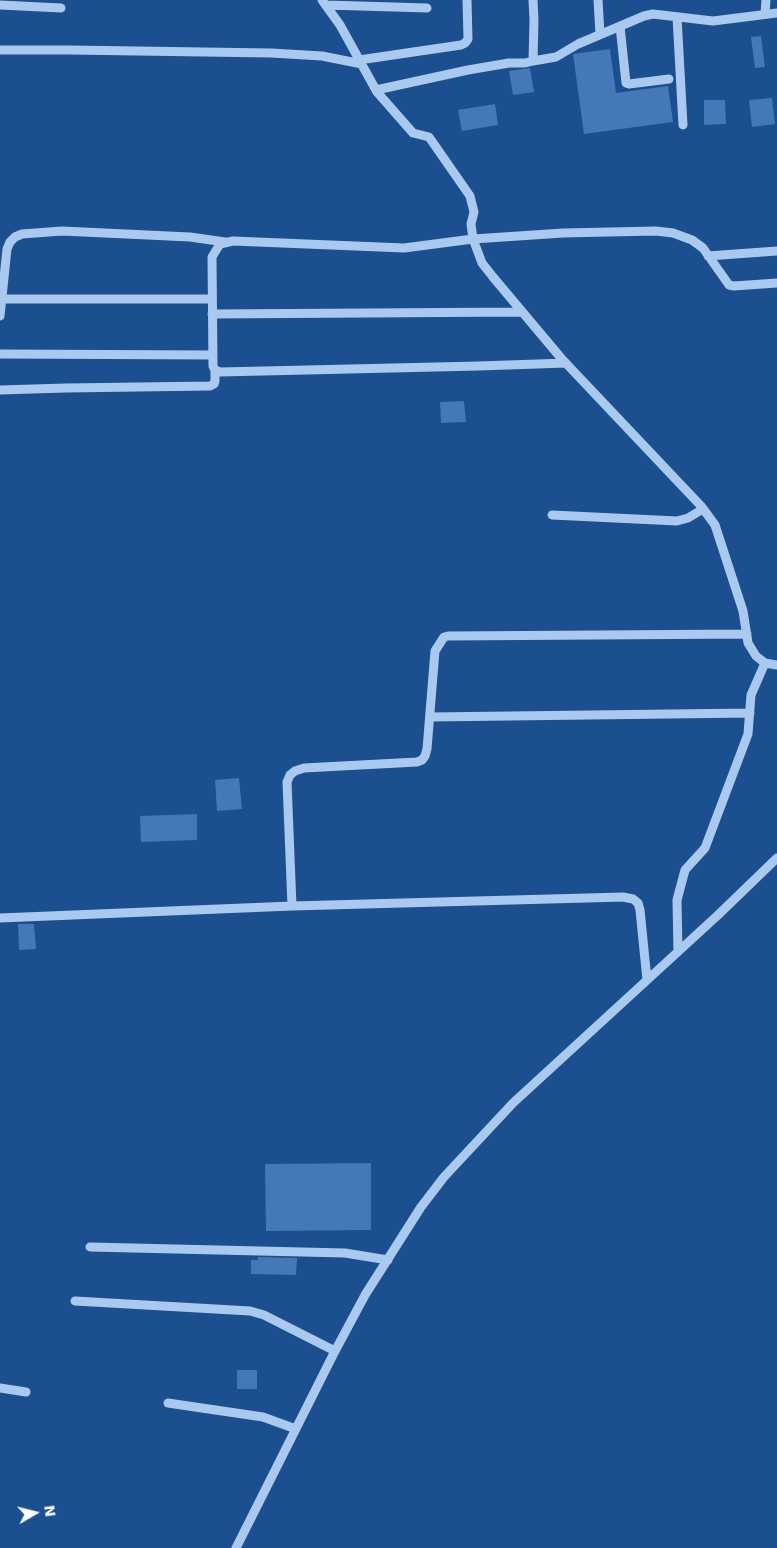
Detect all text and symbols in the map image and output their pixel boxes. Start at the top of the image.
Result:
north arrow [10,1488,60,1538]
text: N [41,1504,59,1518]

